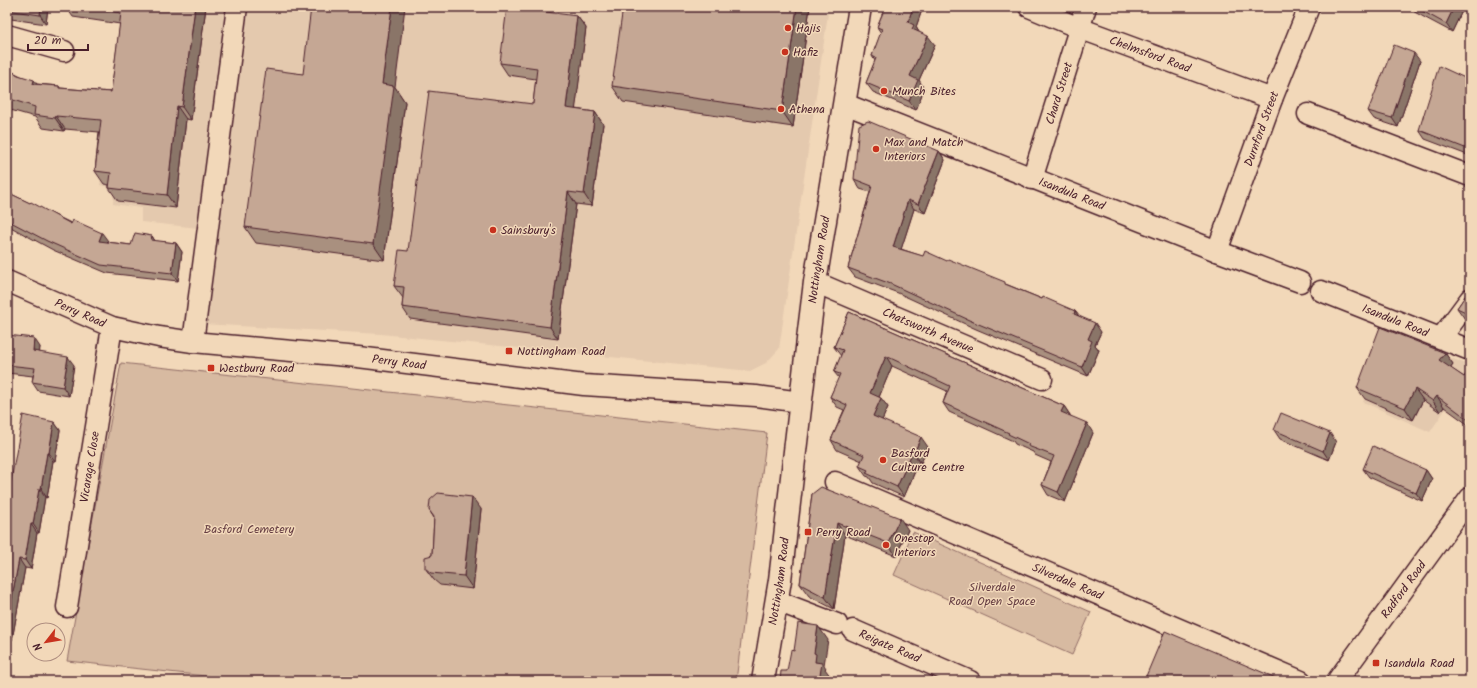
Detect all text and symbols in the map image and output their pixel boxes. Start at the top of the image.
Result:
place label: Hajis [796,19,821,38]
marker: Hajis [783,23,793,33]
scale bar [28,26,88,52]
street label: Chelmsford Road [1107,30,1194,78]
text: 20 m [34,31,62,50]
place label: Hafiz [793,43,818,62]
marker: Hafiz [780,47,790,57]
street label: Chard Street [1040,59,1078,127]
place label: Munch Bites [892,82,956,101]
marker: Munch Bites [879,86,889,96]
street label: Durnford Street [1239,88,1284,169]
place label: Athena [789,100,825,119]
marker: Athena [776,104,786,114]
place label: Max and Match Interiors [884,133,963,166]
marker: Max and Match Interiors [871,144,881,154]
street label: Isandula Road [1036,172,1109,216]
street label: Nottingham Road [803,214,835,305]
place label: Sainsbury's [501,221,556,240]
marker: Sainsbury's [488,225,498,235]
street label: Perry Road [52,293,110,333]
street label: Isandula Road [1359,299,1432,343]
street label: Chatsworth Avenue [879,302,977,359]
place label: Nottingham Road [517,342,606,361]
marker: Nottingham Road [504,346,514,356]
street label: Perry Road [371,349,428,375]
place label: Westbury Road [219,359,295,378]
marker: Westbury Road [206,363,216,373]
street label: Vicarage Close [74,429,105,504]
place label: Basford Culture Centre [891,444,965,477]
marker: Basford Culture Centre [878,455,888,465]
park label: Basford Cemetery [204,520,295,539]
place label: Perry Road [816,523,871,542]
marker: Perry Road [803,527,813,537]
place label: Onestop Interiors [894,529,936,562]
street label: Nottingham Road [763,535,795,627]
marker: Onestop Interiors [881,540,891,550]
street label: Radford Road [1376,556,1432,622]
street label: Silverdale Road [1029,558,1107,605]
park label: Silverdale Road Open Space [948,578,1036,611]
north arrow [26,622,66,662]
street label: Reigate Road [856,624,924,668]
text: N [29,639,48,654]
place label: Isandula Road [1384,654,1455,673]
marker: Isandula Road [1371,658,1381,668]

